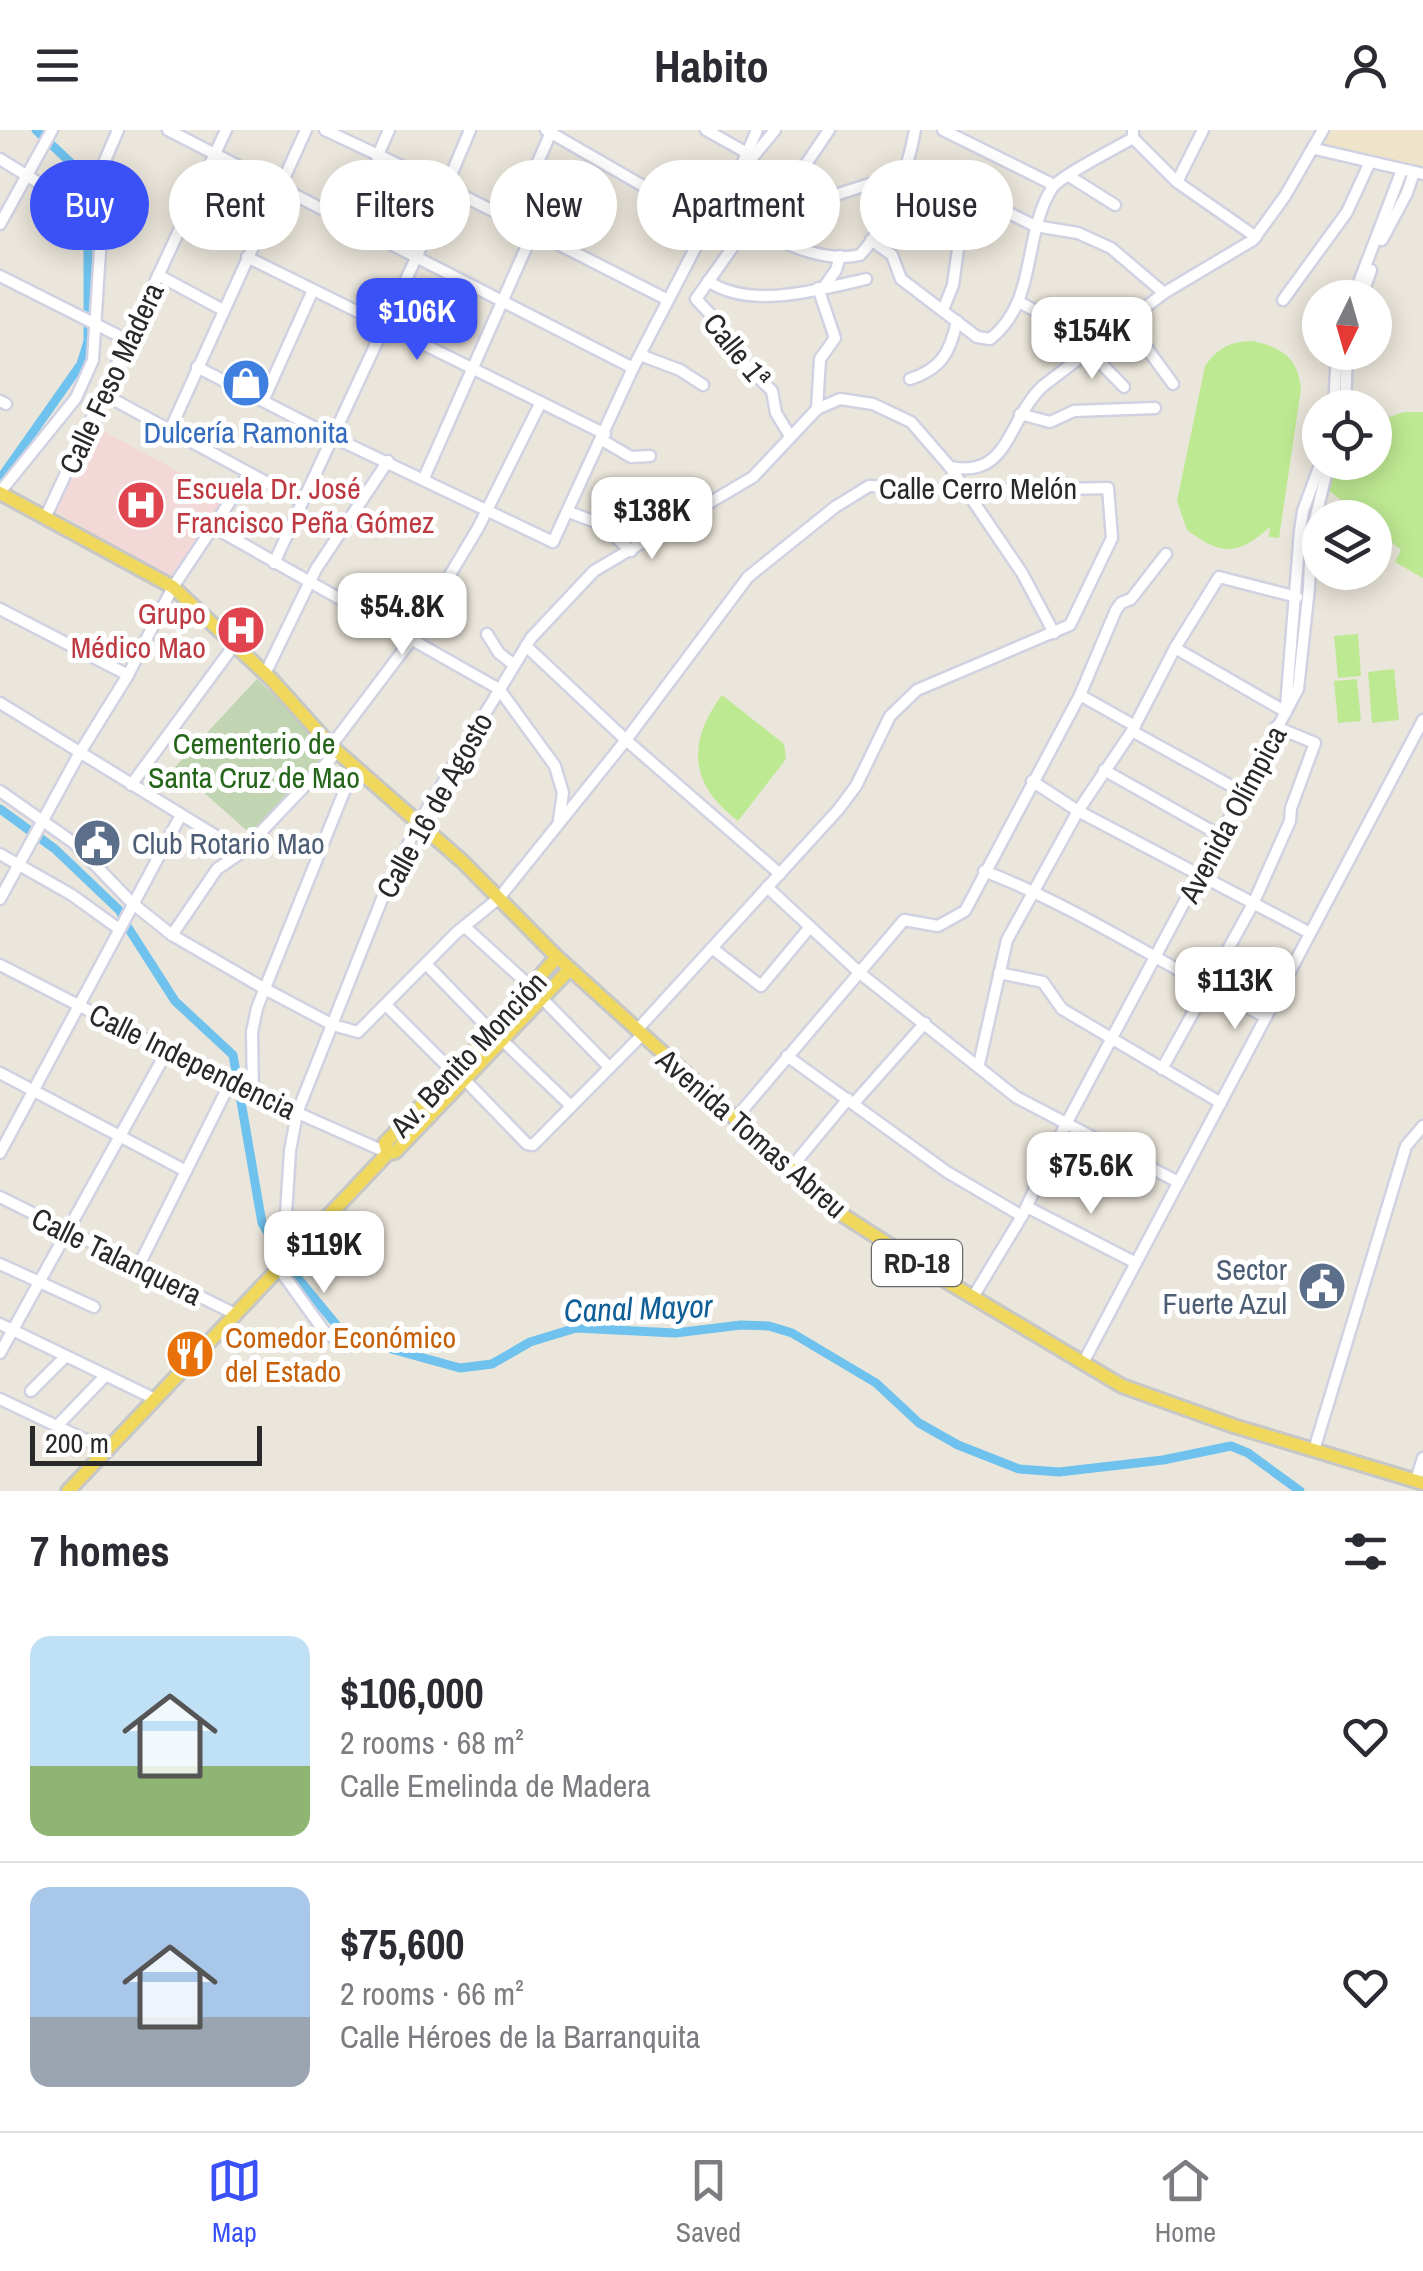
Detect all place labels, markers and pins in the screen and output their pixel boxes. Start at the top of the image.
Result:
pin: $106K [347,278,487,363]
pin: $154K [1022,297,1162,382]
shop icon: Dulcería Ramonita [220,357,272,409]
place label: Dulcería Ramonita [143,412,349,452]
place label: Escuela Dr. José Francisco Peña Gómez [176,468,434,542]
pin: $138K [582,477,722,562]
hospital icon: Escuela Dr. José Francisco Peña Gómez [115,479,167,531]
pin: $54.8K [321,573,483,658]
place label: Grupo Médico Mao [71,593,206,667]
hospital icon: Grupo Médico Mao [215,604,267,656]
public building icon: Club Rotario Mao [71,817,123,869]
place label: Club Rotario Mao [132,823,325,863]
pin: $113K [1165,947,1305,1032]
pin: $75.6K [1010,1132,1172,1217]
pin: $119K [254,1211,394,1296]
place label: Sector Fuerte Azul [1163,1249,1288,1323]
public building icon: Sector Fuerte Azul [1296,1260,1348,1312]
place label: Comedor Económico del Estado [225,1317,456,1391]
restaurant icon: Comedor Económico del Estado [164,1328,216,1380]

